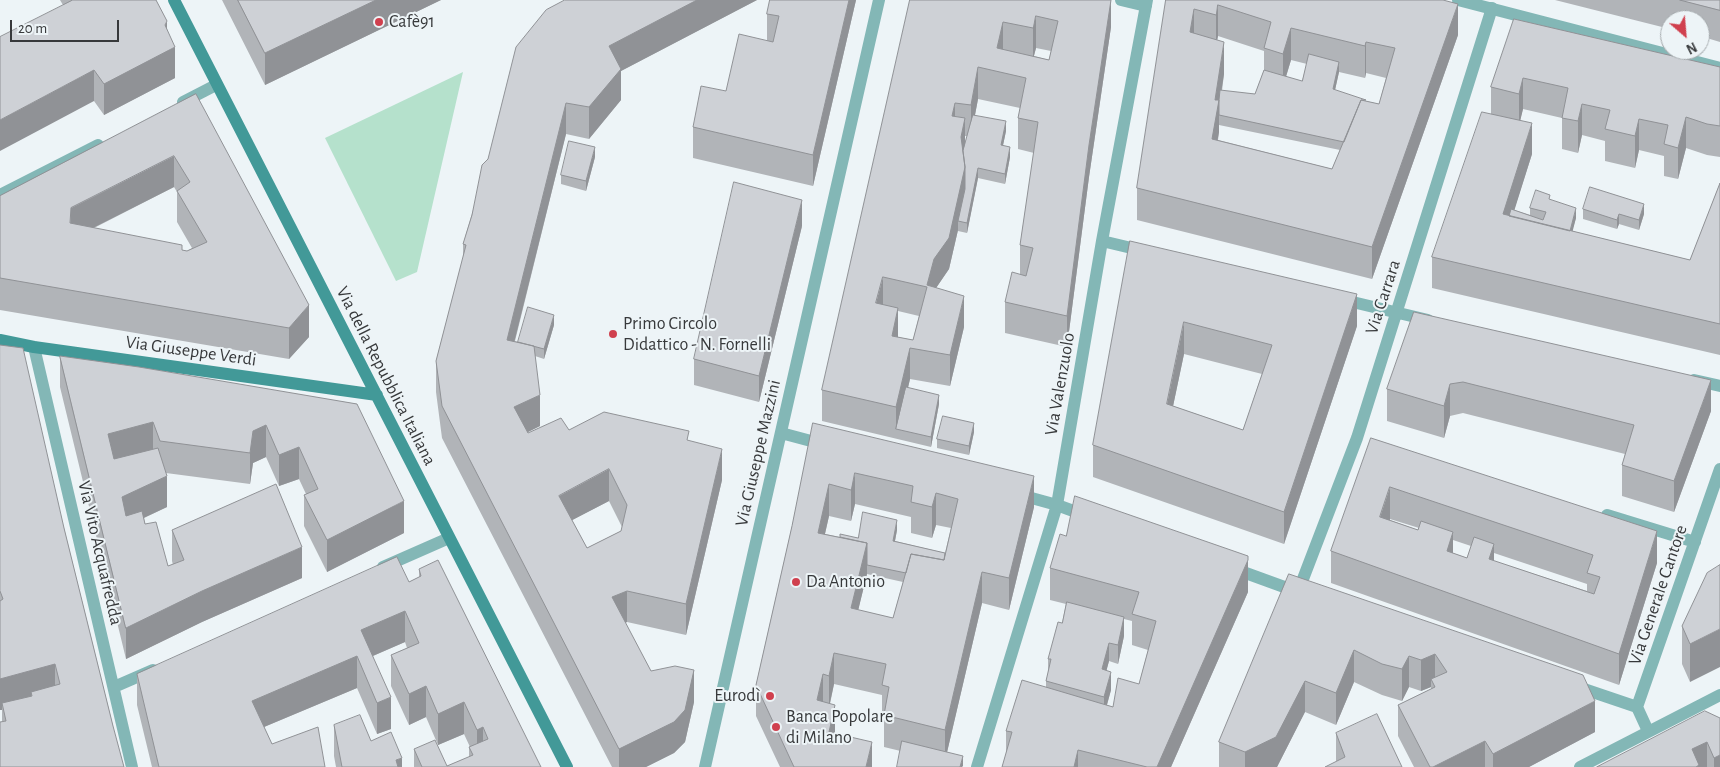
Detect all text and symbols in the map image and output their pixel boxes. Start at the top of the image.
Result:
scale bar [12,10,121,42]
north arrow [1660,10,1710,60]
place label: Cafè91 [389,11,435,33]
marker: Cafè91 [373,16,385,28]
text: 20 m [18,21,47,36]
text: N [1684,39,1699,56]
street label: Via Carrara [1361,257,1405,337]
street label: Via della Repubblica Italiana [331,283,441,469]
place label: Primo Circolo Didattico - N. Fornelli [623,313,771,356]
marker: Primo Circolo Didattico - N. Fornelli [607,328,619,340]
street label: Via Giuseppe Verdi [124,331,258,371]
street label: Via Valenzuolo [1040,331,1080,437]
street label: Via Giuseppe Mazzini [731,378,785,528]
street label: Via Vito Acquafredda [73,479,127,627]
street label: Via Generale Cantore [1624,522,1692,668]
place label: Da Antonio [806,571,885,593]
marker: Da Antonio [790,576,802,588]
place label: Eurodì [714,685,760,707]
marker: Eurodì [764,690,776,702]
place label: Banca Popolare di Milano [786,706,893,749]
marker: Banca Popolare di Milano [770,721,782,733]

